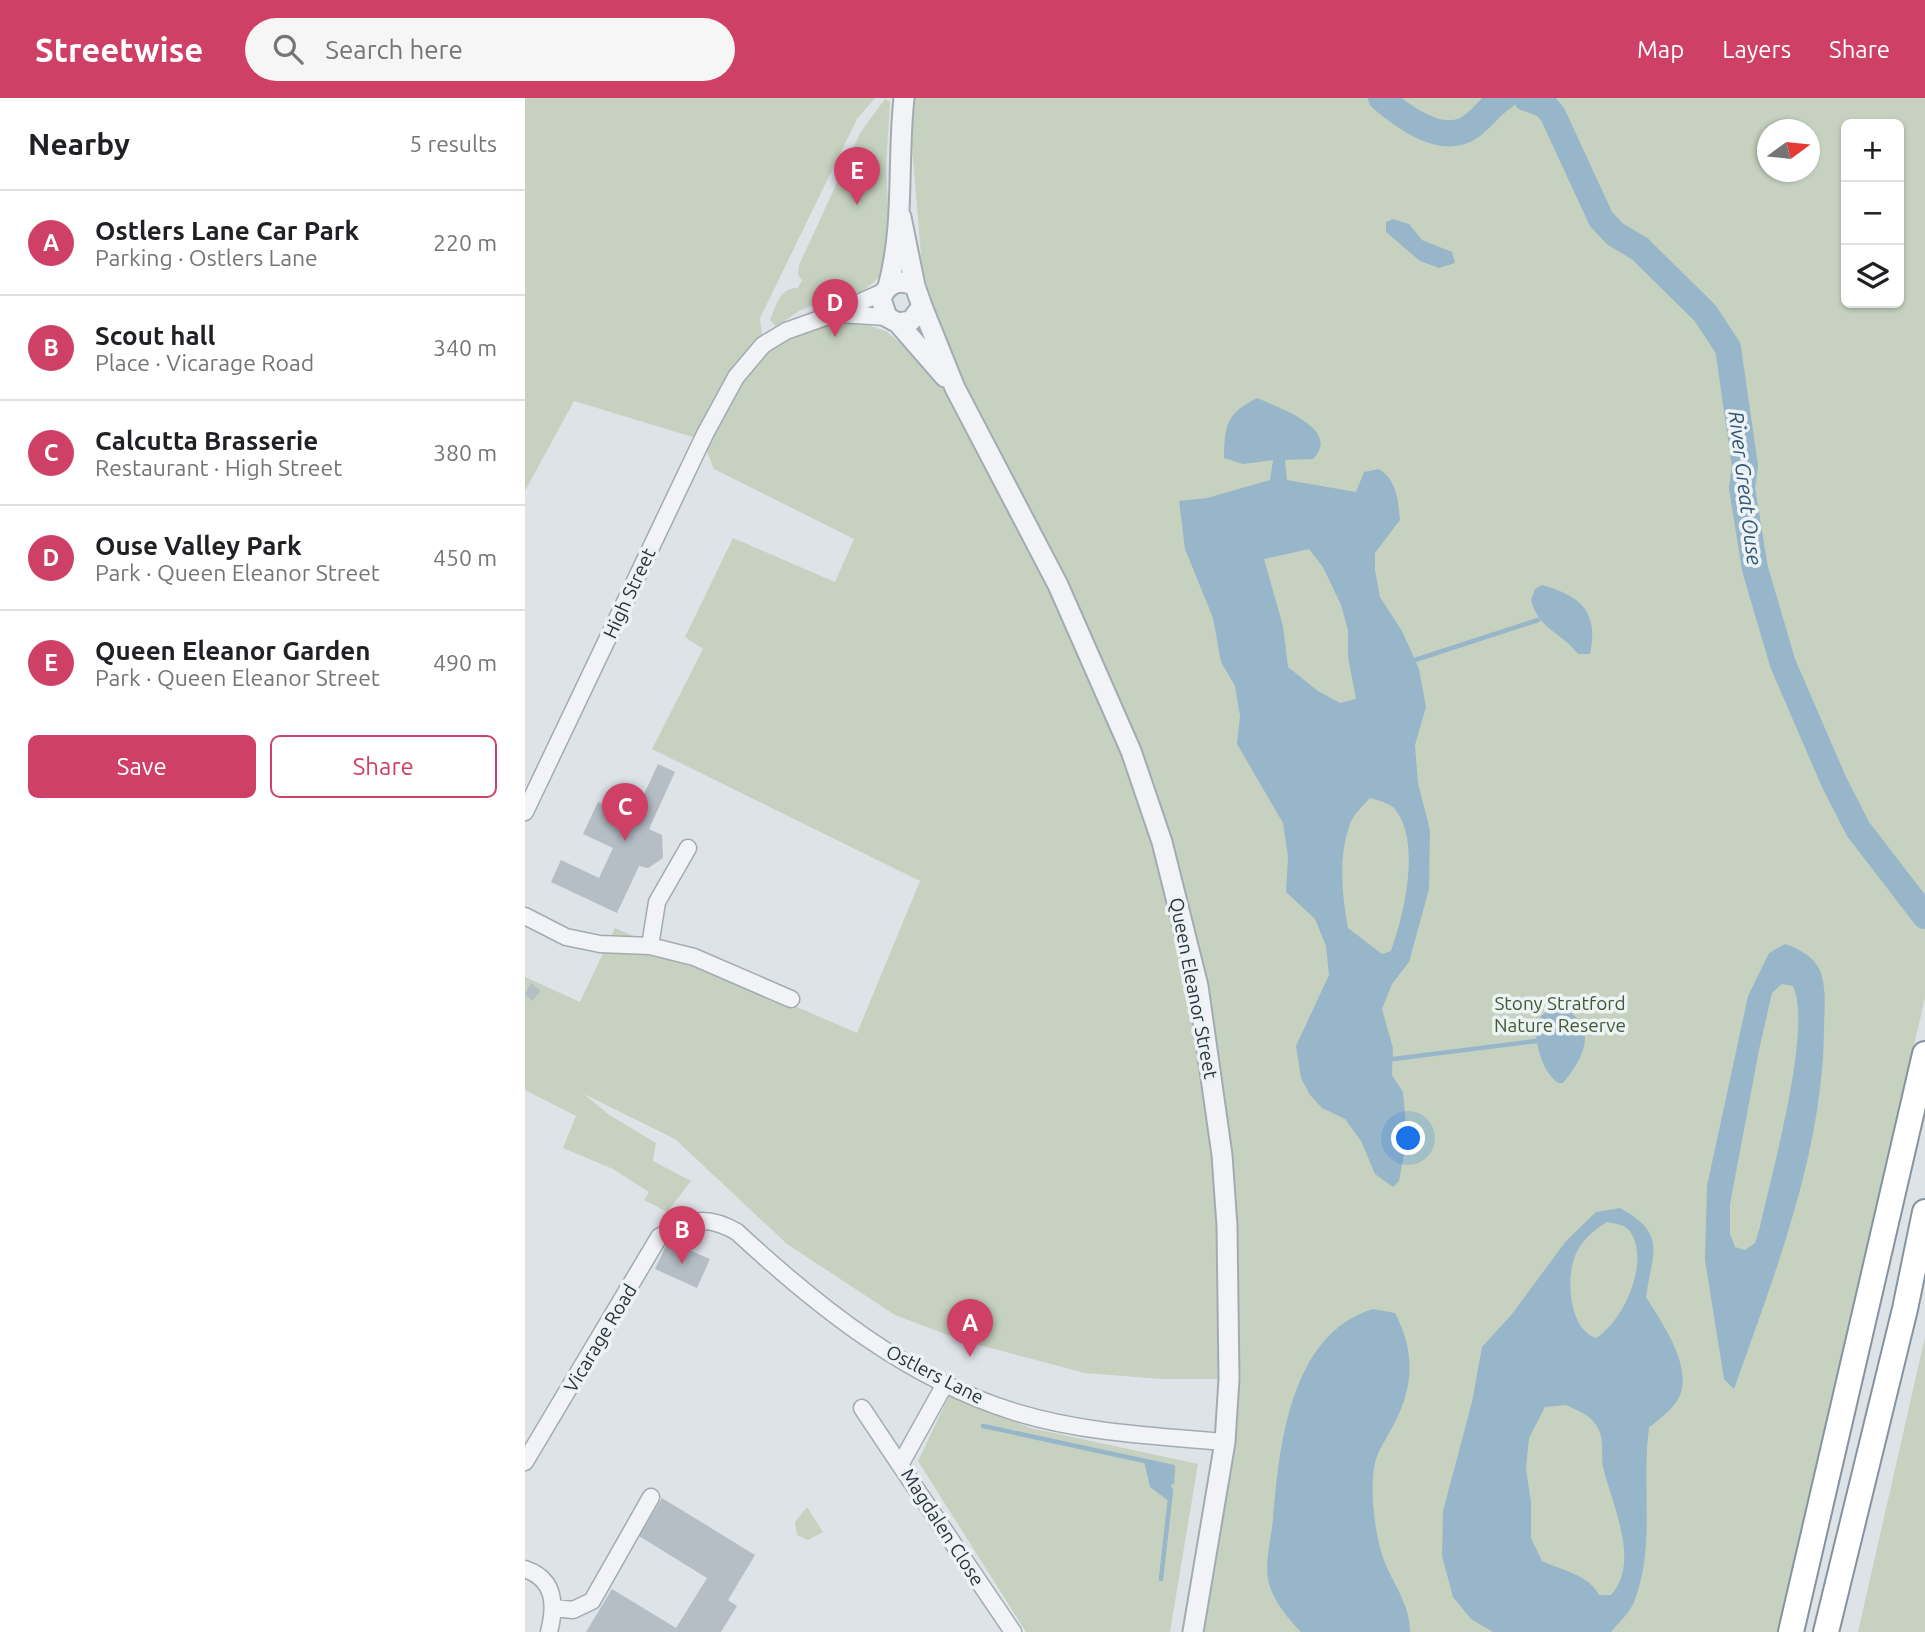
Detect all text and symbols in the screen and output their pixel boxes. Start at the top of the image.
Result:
search box [245,18,735,81]
icon: search [269,30,307,68]
text: Streetwise [35,31,203,68]
text: Search here [325,35,463,64]
text: Map [1637,36,1684,63]
text: Layers [1722,36,1791,63]
text: Share [1829,36,1890,63]
north arrow [1757,119,1820,182]
map controls [1841,119,1904,308]
button: + [1841,119,1904,182]
text: Nearby [28,127,130,161]
text: 5 results [409,131,497,156]
pin: E [834,147,880,205]
button: − [1841,182,1904,245]
text: Ostlers Lane Car Park [95,216,359,245]
text: A [43,230,59,255]
text: 220 m [433,230,497,255]
text: Parking · Ostlers Lane [95,245,318,270]
button: layers [1841,245,1904,308]
pin: D [812,279,858,337]
text: Scout hall [95,321,215,350]
text: B [43,335,59,360]
text: 340 m [433,335,497,360]
text: Place · Vicarage Road [95,350,314,375]
water label: River Great Ouse [1725,410,1767,567]
text: Calcutta Brasserie [95,426,318,455]
text: C [44,440,58,465]
text: 380 m [433,440,497,465]
text: Restaurant · High Street [95,455,342,480]
text: Ouse Valley Park [95,531,302,560]
street label: High Street [599,544,660,642]
text: D [43,545,59,570]
text: 450 m [433,545,497,570]
text: Park · Queen Eleanor Street [95,560,380,585]
text: Queen Eleanor Garden [95,636,371,665]
text: E [44,650,58,675]
text: 490 m [433,650,497,675]
text: Park · Queen Eleanor Street [95,665,380,690]
button: Save [28,735,256,798]
button: Share [270,735,497,798]
pin: C [602,783,648,841]
street label: Queen Eleanor Street [1166,895,1222,1081]
park label: Stony Stratford Nature Reserve [1494,992,1626,1036]
your location [1391,1121,1425,1155]
pin: B [659,1206,705,1264]
street label: Vicarage Road [559,1280,641,1396]
pin: A [947,1299,993,1357]
street label: Ostlers Lane [883,1340,987,1408]
street label: Magdalen Close [897,1464,989,1590]

